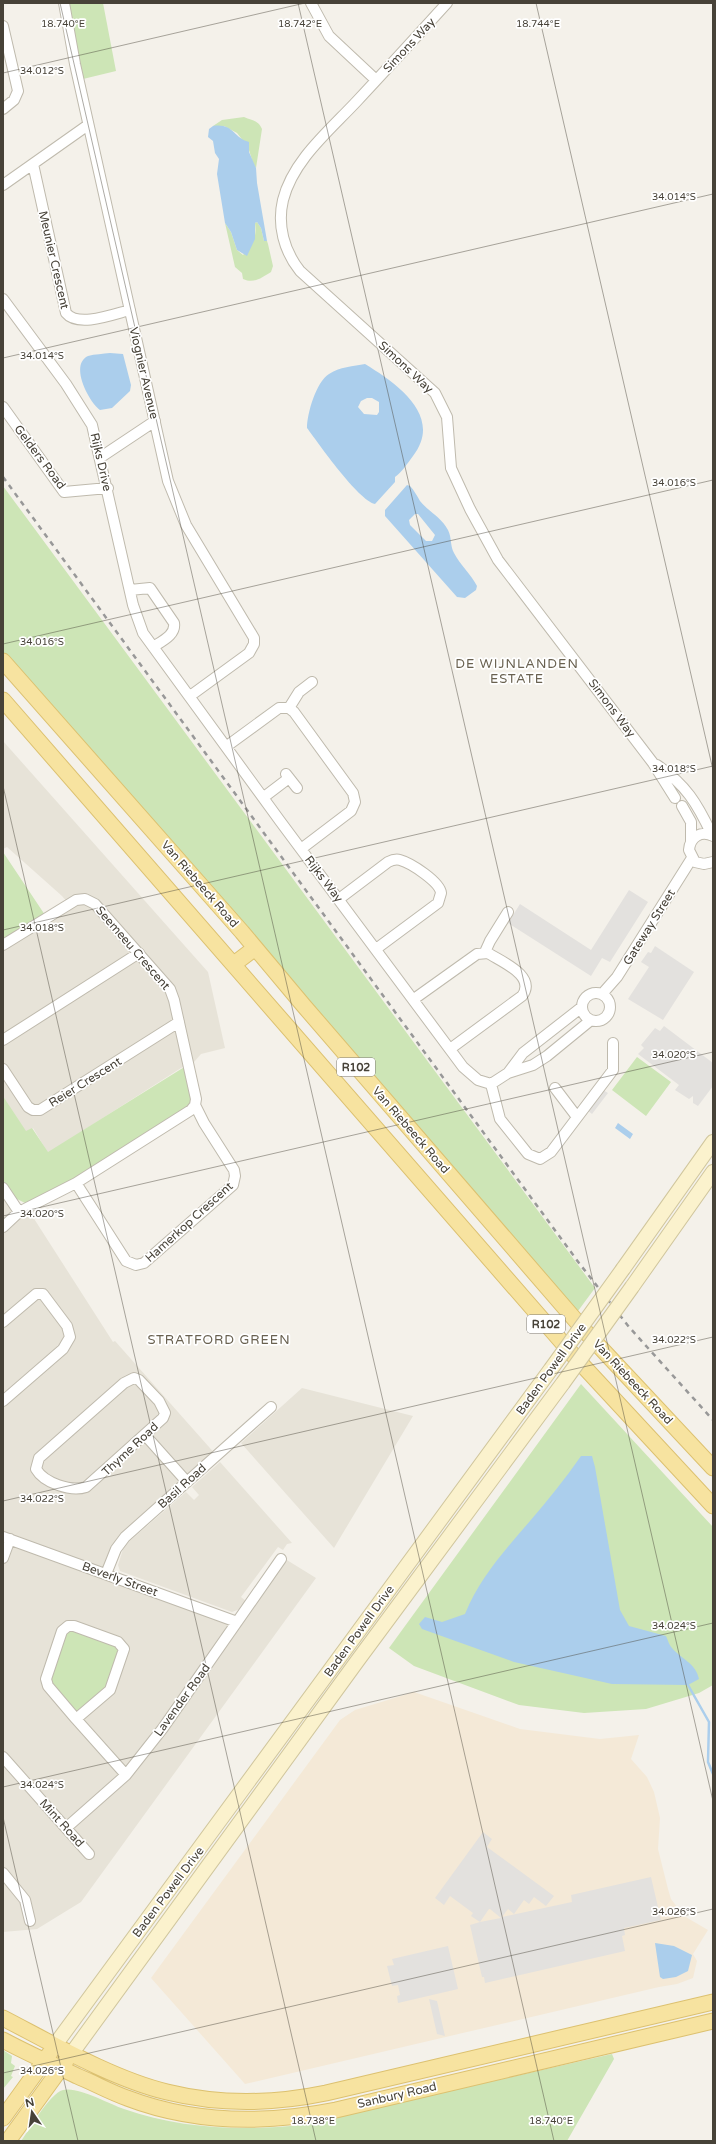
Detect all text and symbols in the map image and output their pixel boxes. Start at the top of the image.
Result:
street label: Simons Way [380,14,438,75]
text: 18.740°E [41,18,85,30]
text: 18.742°E [278,18,322,30]
text: 18.744°E [516,18,560,30]
text: 34.012°S [20,65,64,77]
text: 34.014°S [652,191,696,203]
street label: Meunier Crescent [36,209,72,311]
street label: Viognier Avenue [127,326,161,420]
street label: Simons Way [376,338,437,396]
text: 34.014°S [20,350,64,362]
street label: Gelders Road [11,422,69,492]
street label: Rijks Drive [87,431,115,493]
text: 34.016°S [652,477,696,489]
text: 34.016°S [20,636,64,648]
district label: DE WIJNLANDEN ESTATE [455,656,579,687]
street label: Simons Way [585,676,639,740]
text: 34.018°S [652,763,696,775]
street label: Van Riebeeck Road [158,838,242,930]
street label: Rijks Way [302,853,346,905]
street label: Gateway Street [620,886,678,968]
street label: Seemeeu Crescent [93,903,173,993]
text: 34.018°S [20,922,64,934]
text: 34.020°S [652,1049,696,1061]
street label: Reier Crescent [46,1054,124,1110]
road number: R102 [337,1058,375,1076]
street label: Van Riebeeck Road [369,1084,453,1176]
street label: Hamerkop Crescent [142,1179,236,1265]
text: 34.020°S [20,1208,64,1220]
road number: R102 [527,1315,565,1333]
street label: Baden Powell Drive [513,1320,589,1418]
district label: STRATFORD GREEN [147,1332,291,1348]
text: 34.022°S [652,1334,696,1346]
street label: Van Riebeeck Road [590,1337,676,1427]
street label: Thyme Road [99,1419,161,1479]
street label: Basil Road [155,1461,209,1511]
text: 34.022°S [20,1493,64,1505]
street label: Beverly Street [80,1559,160,1599]
street label: Baden Powell Drive [321,1582,397,1680]
text: 34.024°S [652,1620,696,1632]
street label: Lavender Road [151,1661,213,1739]
text: 34.024°S [20,1779,64,1791]
street label: Mint Road [37,1796,87,1850]
street label: Baden Powell Drive [129,1844,207,1940]
text: 34.026°S [652,1906,696,1918]
text: 34.026°S [20,2065,64,2077]
street label: Sanbury Road [356,2079,438,2111]
north arrow [12,2092,52,2132]
text: N [24,2095,36,2110]
text: 18.738°E [291,2115,335,2127]
text: 18.740°E [529,2115,573,2127]

